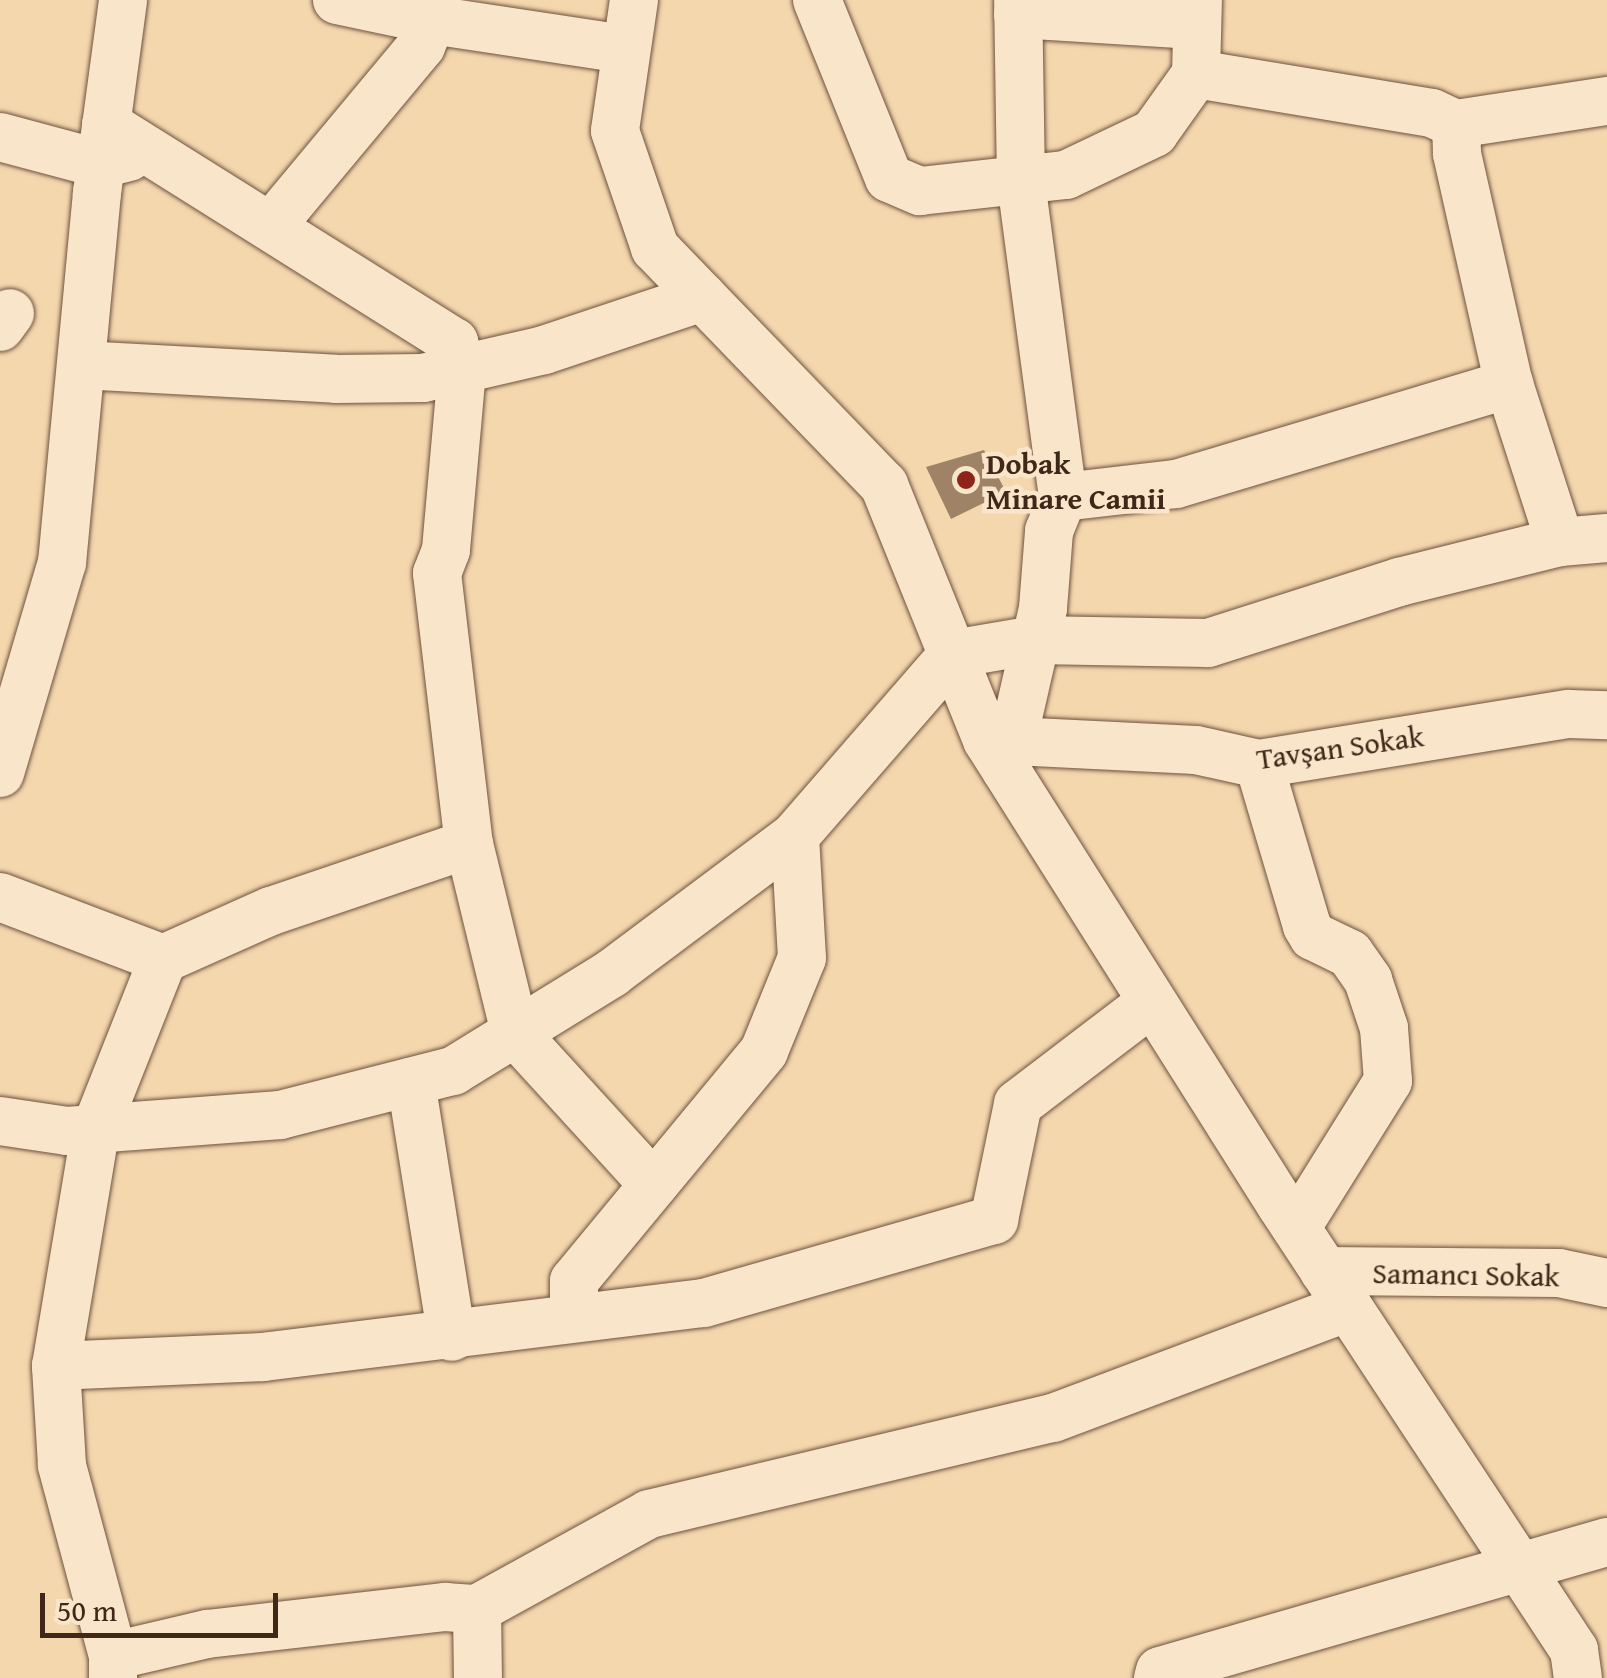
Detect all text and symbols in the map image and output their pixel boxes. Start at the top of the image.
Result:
place label: Dobak Minare Camii [986,445,1166,516]
marker: Dobak Minare Camii [955,469,977,491]
street label: Tavşan Sokak [1254,717,1426,777]
street label: Samancı Sokak [1372,1254,1560,1294]
scale bar [45,1573,282,1635]
text: 50 m [57,1588,117,1632]

